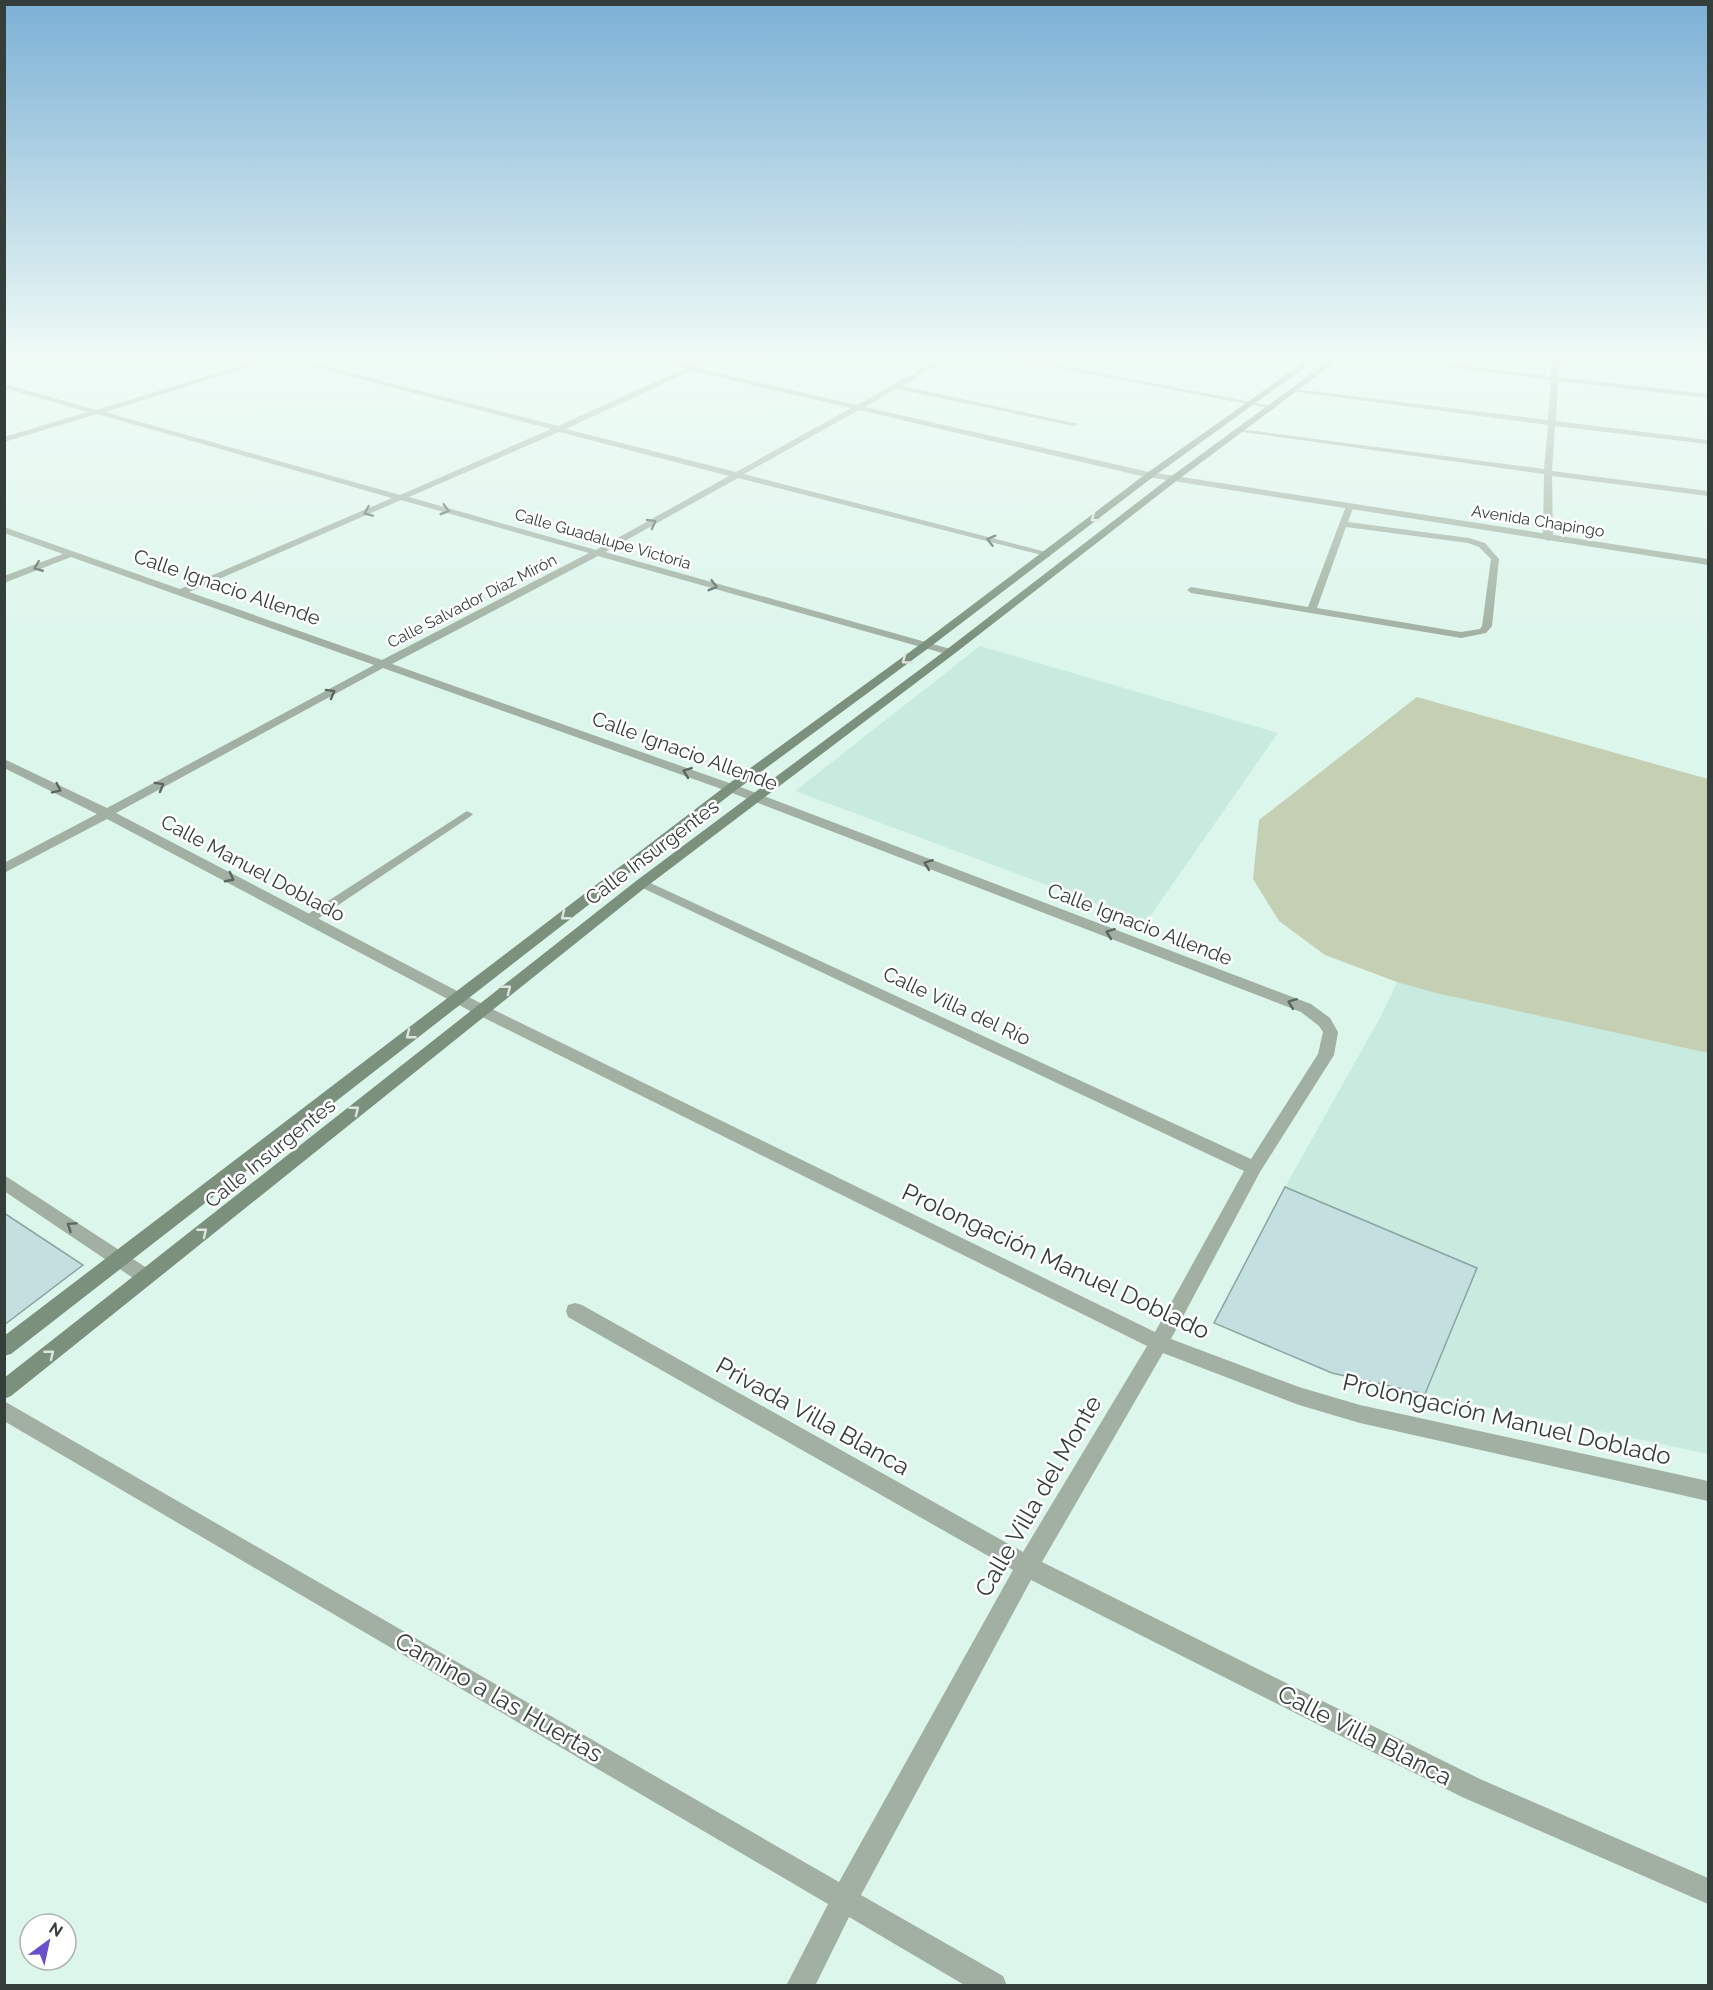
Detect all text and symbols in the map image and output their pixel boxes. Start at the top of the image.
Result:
street label: Avenida Chapingo [1470,501,1606,541]
one-way arrow [439,503,450,515]
one-way arrow [364,505,375,517]
street label: Calle Guadalupe Victoria [513,505,693,573]
one-way arrow [1091,510,1102,521]
one-way arrow [646,519,656,530]
one-way arrow [986,534,996,547]
street label: Calle Ignacio Allende [131,544,324,630]
street label: Calle Salvador Díaz Mirón [384,550,560,652]
one-way arrow [33,560,44,572]
one-way arrow [708,579,718,591]
one-way arrow [901,653,912,664]
one-way arrow [325,689,335,700]
street label: Calle Ignacio Allende [589,706,781,796]
one-way arrow [682,766,693,779]
one-way arrow [51,781,62,793]
one-way arrow [154,782,164,793]
street label: Calle Insurgentes [581,794,723,910]
street label: Calle Manuel Doblado [157,809,349,927]
one-way arrow [923,858,934,871]
one-way arrow [224,871,235,882]
street label: Calle Ignacio Allende [1044,878,1236,970]
one-way arrow [560,908,571,919]
one-way arrow [1105,928,1116,940]
street label: Calle Villa del Río [880,961,1035,1051]
one-way arrow [501,985,512,996]
one-way arrow [1287,997,1298,1010]
one-way arrow [406,1027,417,1038]
street label: Calle Insurgentes [200,1093,340,1213]
one-way arrow [348,1107,359,1118]
street label: Prolongación Manuel Doblado [898,1177,1214,1345]
one-way arrow [67,1222,77,1234]
one-way arrow [196,1229,207,1240]
one-way arrow [43,1350,54,1361]
street label: Privada Villa Blanca [711,1351,915,1481]
street label: Prolongación Manuel Doblado [1340,1367,1674,1471]
street label: Calle Villa del Monte [969,1390,1107,1602]
street label: Camino a las Huertas [390,1626,608,1768]
street label: Calle Villa Blanca [1273,1679,1457,1791]
north arrow [18,1912,78,1972]
text: N [46,1919,66,1941]

